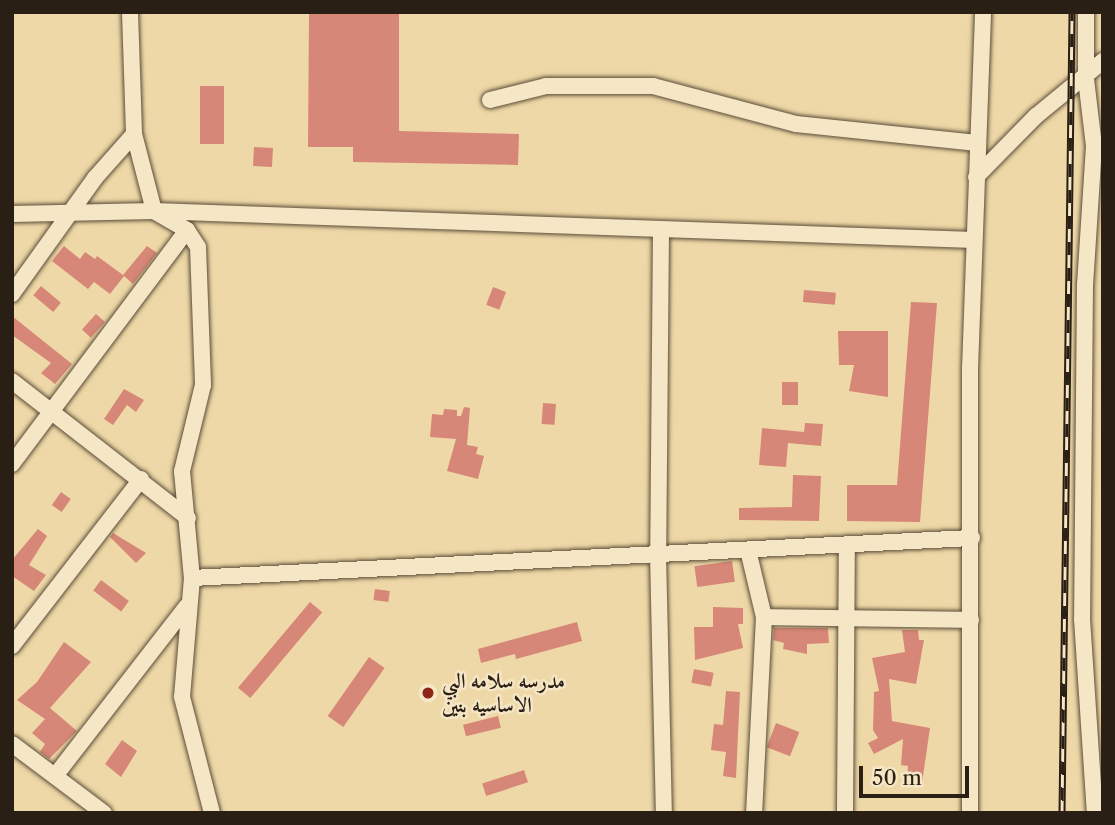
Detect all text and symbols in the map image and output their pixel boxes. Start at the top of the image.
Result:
place label: مدرسه سلامه البي الاساسيه بنين [442,668,565,718]
marker: مدرسه سلامه البي الاساسيه بنين [420,685,436,701]
scale bar [863,752,973,796]
text: 50 m [872,765,922,790]

